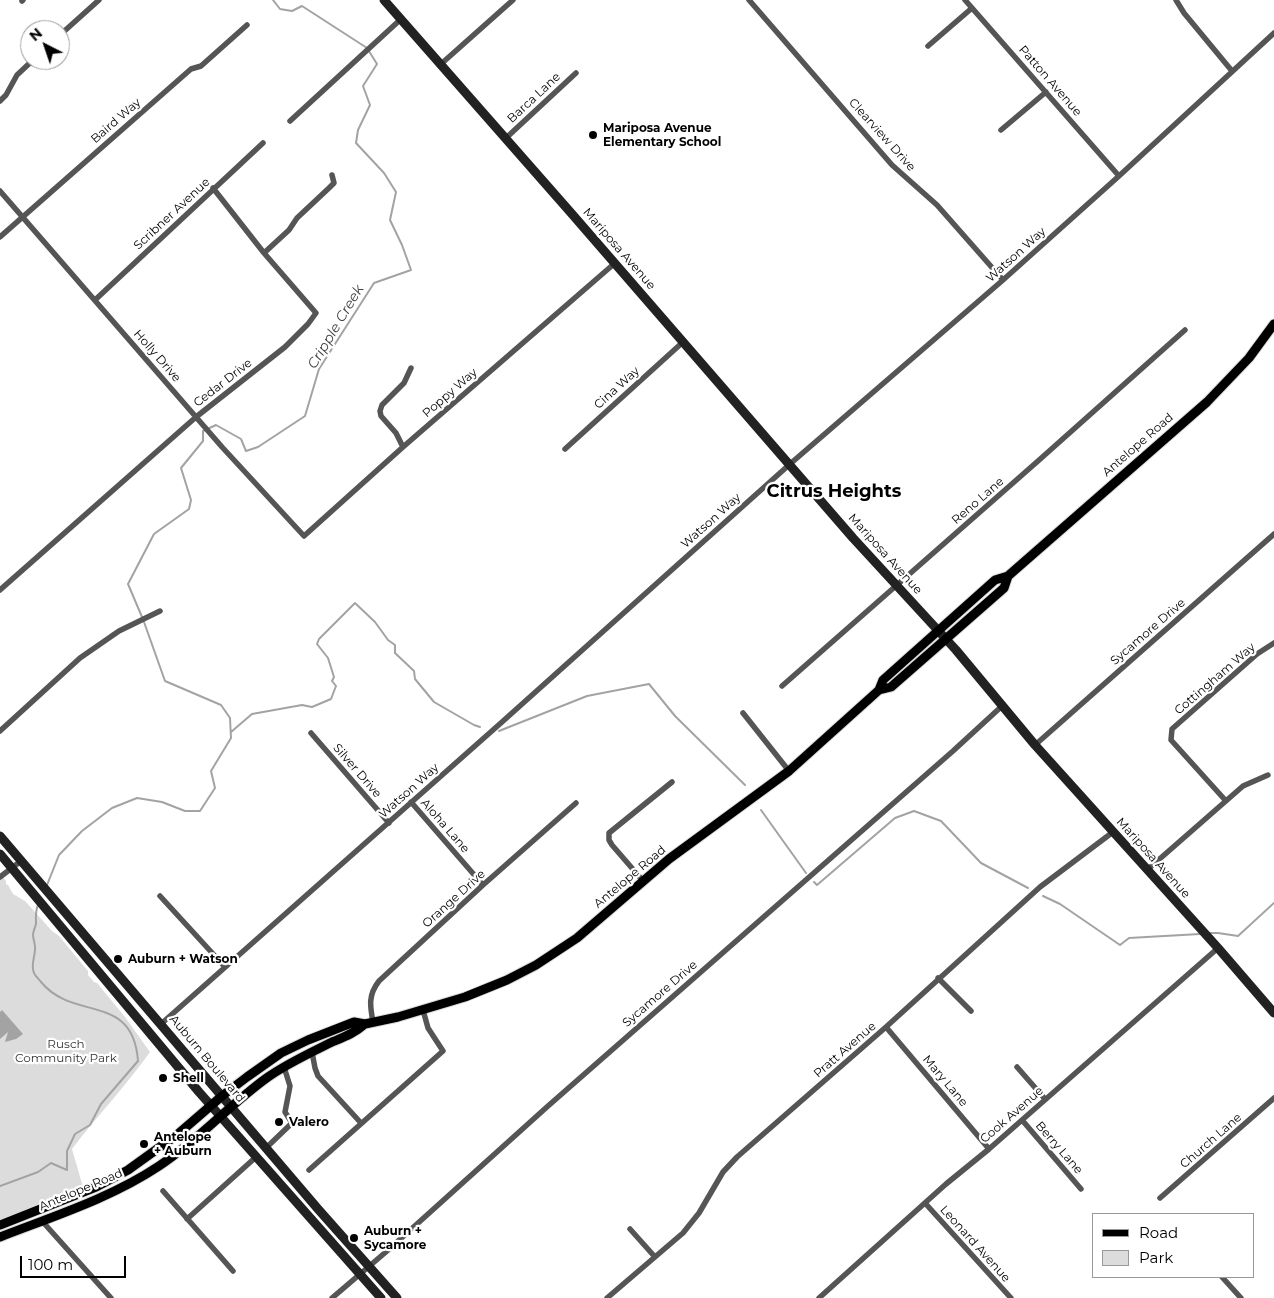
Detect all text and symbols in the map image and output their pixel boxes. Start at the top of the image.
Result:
north arrow [20,20,70,70]
text: N [26,24,46,45]
street label: Patton Avenue [1015,43,1085,119]
street label: Barca Lane [504,70,564,126]
street label: Baird Way [88,95,144,147]
street label: Clearview Drive [846,96,918,174]
place label: Mariposa Avenue Elementary School [603,121,721,149]
marker: Mariposa Avenue Elementary School [587,129,599,141]
street label: Scribner Avenue [131,175,213,253]
street label: Mariposa Avenue [580,205,658,293]
street label: Watson Way [983,224,1049,286]
water label: Cripple Creek [304,282,368,372]
street label: Holly Drive [130,327,184,385]
street label: Cedar Drive [191,356,255,410]
street label: Cina Way [591,364,643,412]
street label: Poppy Way [420,365,480,421]
street label: Antelope Road [1100,410,1176,480]
street label: Reno Lane [949,475,1007,527]
district label: Citrus Heights [767,481,901,503]
street label: Watson Way [678,490,744,552]
street label: Mariposa Avenue [845,511,925,597]
street label: Sycamore Drive [1108,596,1188,668]
street label: Cottingham Way [1172,640,1258,718]
street label: Silver Drive [330,741,384,801]
street label: Watson Way [376,760,442,822]
street label: Aloha Lane [418,796,472,856]
street label: Mariposa Avenue [1113,815,1193,901]
street label: Antelope Road [591,843,669,911]
street label: Orange Drive [420,867,488,931]
place label: Auburn + Watson [128,952,238,966]
marker: Auburn + Watson [112,953,124,965]
street label: Sycamore Drive [620,958,700,1030]
street label: Auburn Boulevard [166,1012,248,1106]
street label: Pratt Avenue [811,1019,879,1081]
park label: Rusch Community Park [15,1037,117,1065]
street label: Mary Lane [919,1052,971,1110]
place label: Shell [173,1071,204,1085]
marker: Shell [157,1072,169,1084]
street label: Cook Avenue [978,1084,1046,1146]
street label: Church Lane [1177,1110,1245,1172]
place label: Valero [289,1115,329,1129]
marker: Valero [273,1116,285,1128]
street label: Berry Lane [1032,1119,1086,1177]
place label: Antelope + Auburn [154,1130,212,1158]
marker: Antelope + Auburn [138,1138,150,1150]
street label: Antelope Road [37,1166,125,1214]
street label: Leonard Avenue [937,1203,1013,1285]
legend [1092,1213,1254,1278]
text: Road [1139,1223,1178,1242]
place label: Auburn + Sycamore [364,1224,426,1252]
marker: Auburn + Sycamore [348,1232,360,1244]
scale bar [22,1246,129,1278]
text: Park [1139,1248,1173,1267]
text: 100 m [28,1255,73,1274]

